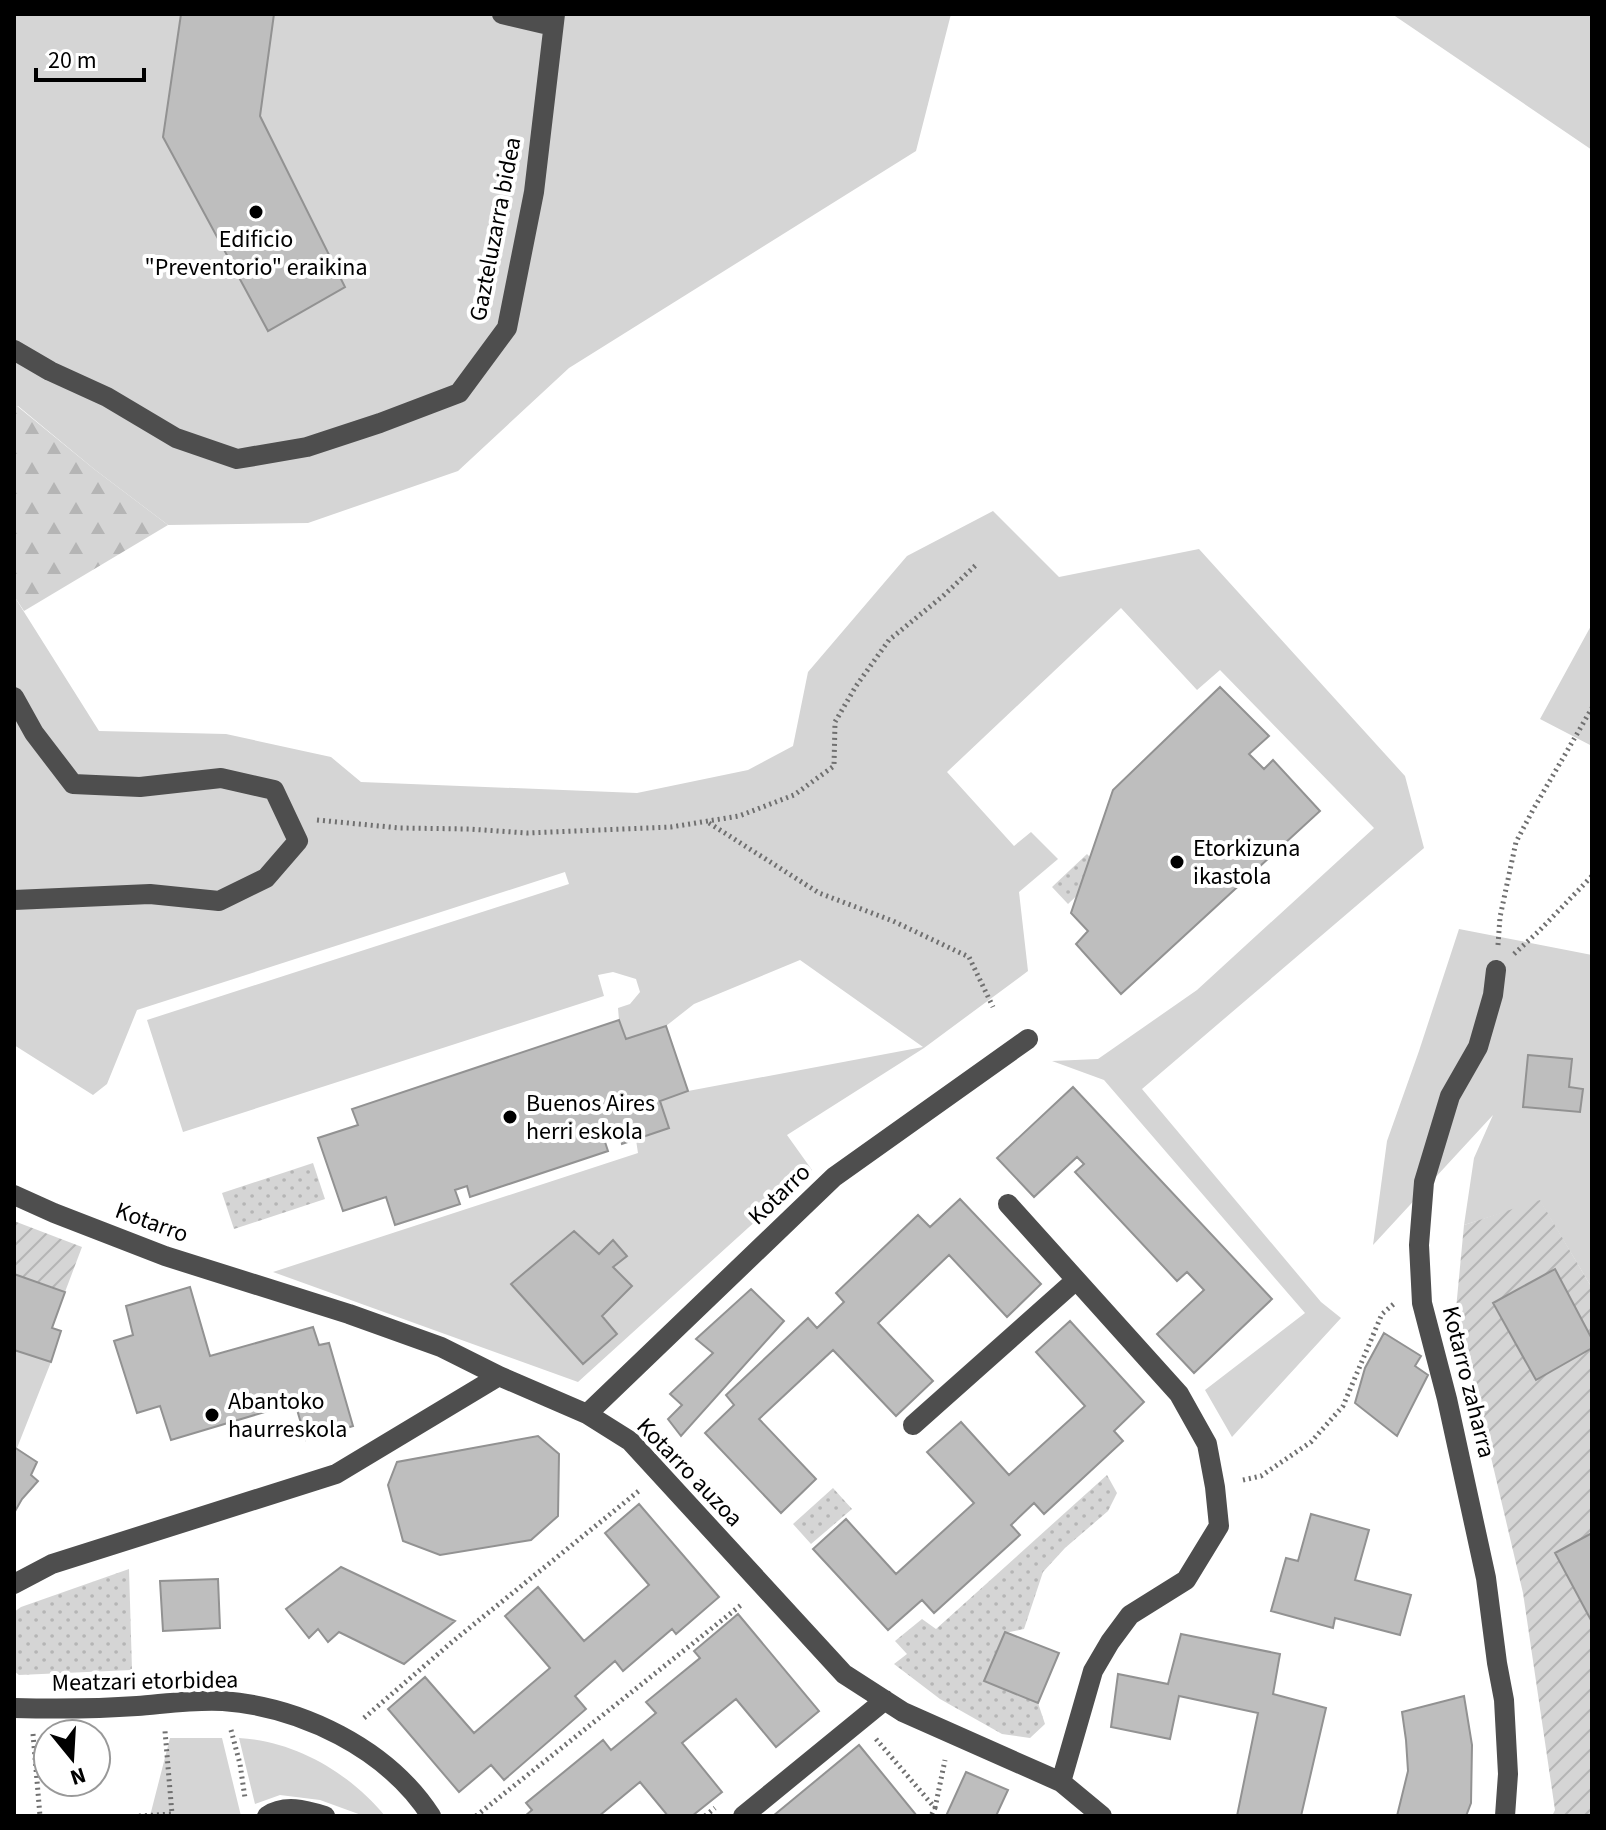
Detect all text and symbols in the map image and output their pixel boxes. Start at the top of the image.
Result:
scale bar [36,32,144,82]
text: 20 m [48,43,97,78]
street label: Gazteluzarra bidea [460,134,530,324]
marker: Edificio "Preventorio" eraikina [247,203,265,221]
place label: Edificio "Preventorio" eraikina [144,222,368,285]
place label: Etorkizuna ikastola [1193,831,1300,894]
marker: Etorkizuna ikastola [1168,853,1186,871]
place label: Buenos Aires herri eskola [526,1086,655,1149]
marker: Buenos Aires herri eskola [501,1108,519,1126]
street label: Kotarro [740,1156,819,1233]
street label: Kotarro [110,1193,193,1252]
street label: Kotarro zaharra [1433,1303,1504,1462]
place label: Abantoko haurreskola [228,1384,347,1447]
marker: Abantoko haurreskola [203,1406,221,1424]
street label: Kotarro auzoa [628,1410,751,1535]
street label: Meatzari etorbidea [51,1662,239,1701]
north arrow [32,1718,112,1798]
text: N [66,1759,90,1794]

